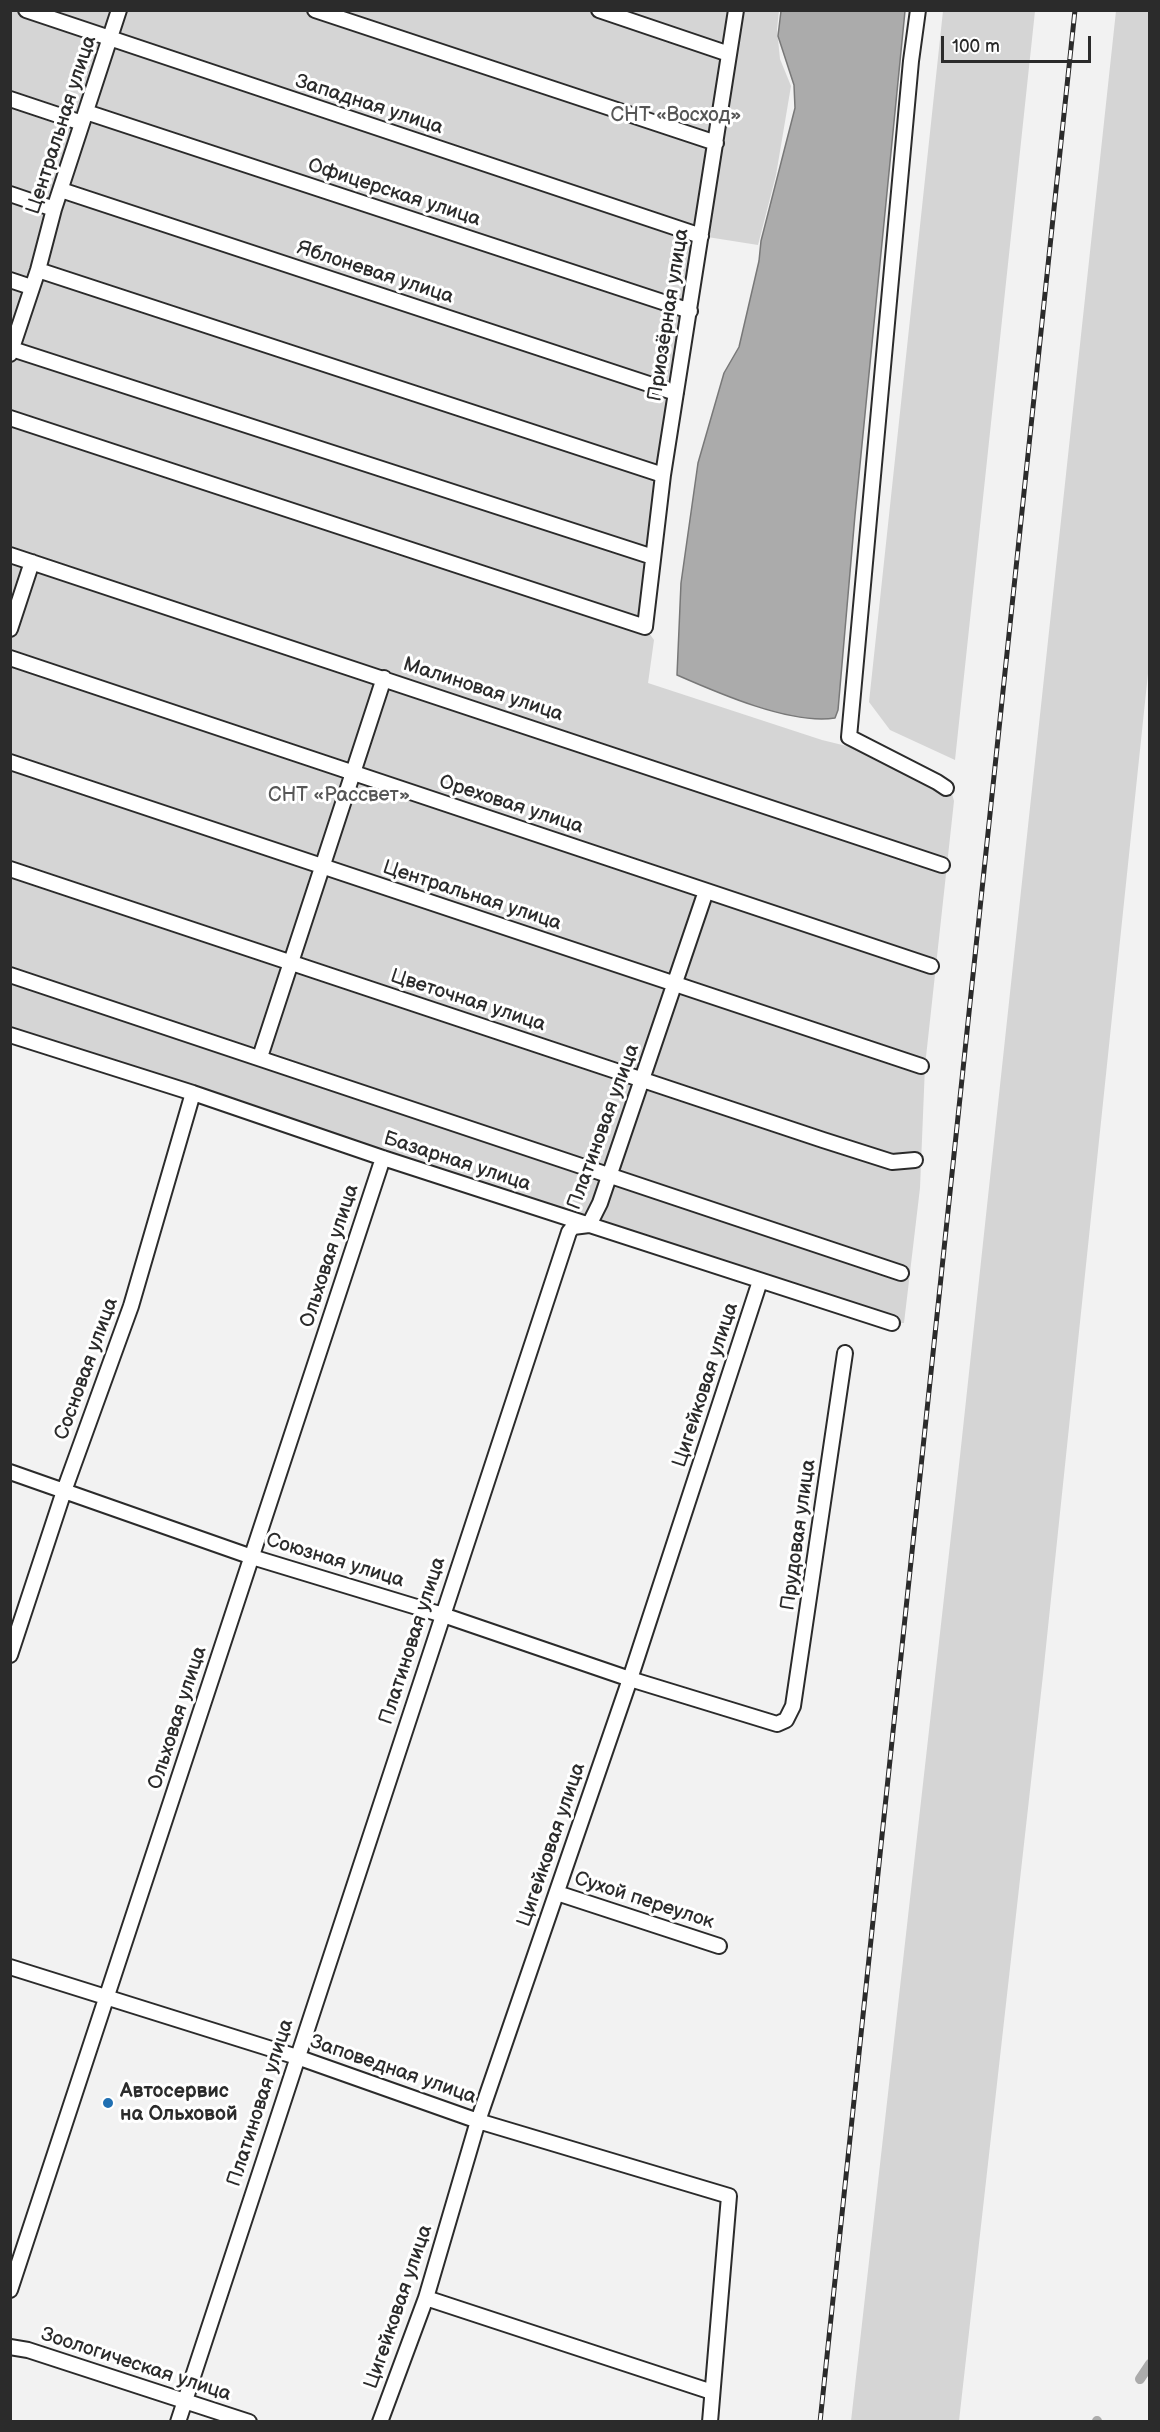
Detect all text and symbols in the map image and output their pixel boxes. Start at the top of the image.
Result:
scale bar [944,24,1094,62]
street label: Центральная улица [22,33,102,217]
text: 100 m [952,36,1000,57]
street label: Западная улица [292,70,446,140]
park label: СНТ «Восход» [611,104,741,128]
street label: Офицерская улица [305,154,483,232]
street label: Приозёрная улица [643,227,695,403]
street label: Яблоневая улица [294,236,456,310]
street label: Малиновая улица [400,653,566,727]
street label: Ореховая улица [436,770,586,840]
park label: СНТ «Рассвет» [268,784,410,808]
street label: Центральная улица [380,856,564,936]
street label: Цветочная улица [387,965,549,1037]
street label: Платиновая улица [563,1041,645,1213]
street label: Базарная улица [380,1127,534,1197]
street label: Ольховая улица [296,1181,364,1331]
street label: Сосновая улица [50,1295,124,1443]
street label: Цигейковая улица [668,1300,744,1470]
street label: Прудовая улица [777,1458,821,1612]
street label: Союзная улица [263,1529,407,1593]
street label: Платиновая улица [375,1554,451,1728]
street label: Ольховая улица [144,1643,212,1793]
street label: Цигейковая улица [513,1760,591,1930]
street label: Сухой переулок [571,1867,717,1935]
street label: Платиновая улица [223,2016,299,2190]
street label: Заповедная улица [307,2030,479,2110]
place label: Автосервис на Ольховой [120,2080,237,2127]
marker: Автосервис на Ольховой [101,2096,115,2110]
street label: Цигейковая улица [360,2222,438,2392]
street label: Зоологическая улица [38,2323,234,2407]

